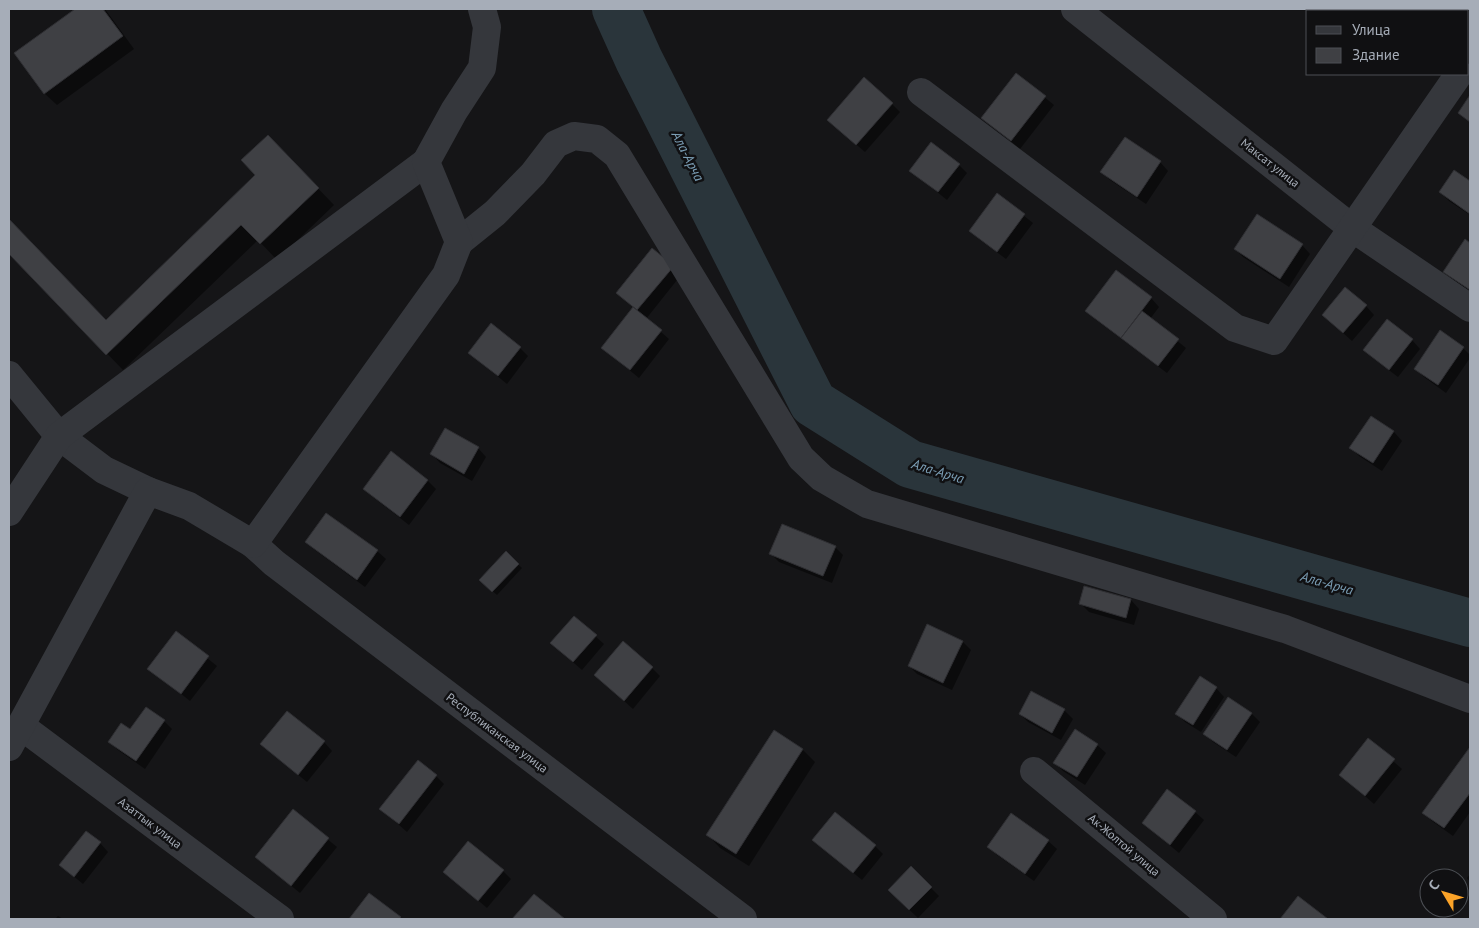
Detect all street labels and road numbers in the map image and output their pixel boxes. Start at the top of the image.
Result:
street label: Максат улица [1238,135,1303,190]
street label: Республиканская улица [444,690,551,776]
street label: Азаттык улица [116,794,185,851]
street label: Ак-Жолтой улица [1085,810,1163,879]

